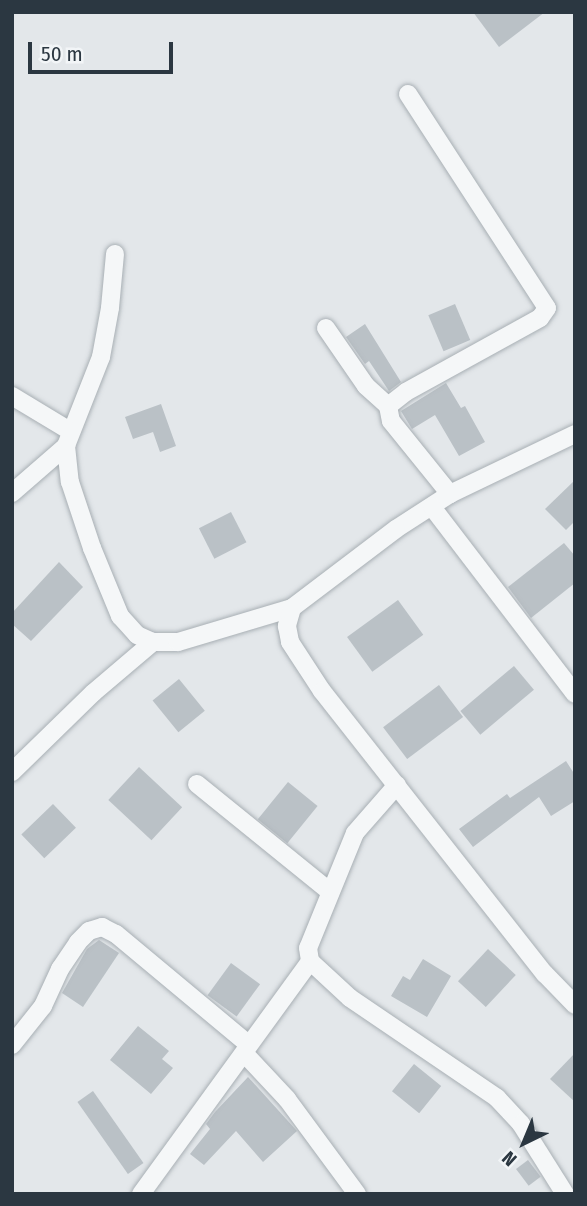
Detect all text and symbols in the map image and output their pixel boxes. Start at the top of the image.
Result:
scale bar [32,28,177,72]
text: 50 m [41,41,83,67]
north arrow [489,1108,559,1178]
text: N [497,1146,521,1171]

